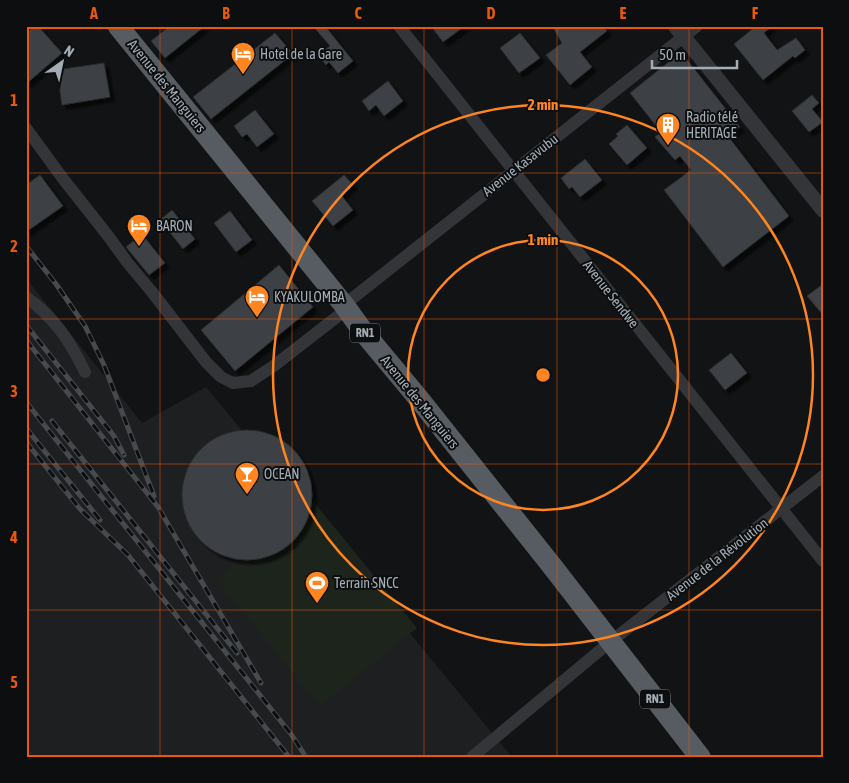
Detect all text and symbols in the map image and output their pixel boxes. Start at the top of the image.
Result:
text: A [89,4,98,22]
text: B [222,4,230,22]
text: C [354,4,362,22]
text: D [487,4,496,22]
text: E [620,4,627,22]
text: F [752,4,759,22]
street label: Avenue des Manguiers [125,36,209,136]
north arrow [38,38,88,88]
scale bar [652,38,736,70]
hotel icon: Hotel de la Gare [230,41,256,75]
text: N [61,42,77,60]
place label: Hotel de la Gare [260,46,342,62]
text: 50 m [659,46,686,63]
text: 1 [10,91,18,109]
text: 2 min [528,96,558,113]
place label: Radio télé HERITAGE [686,109,738,141]
building icon: Radio télé HERITAGE [655,112,681,146]
street label: Avenue Kasavubu [479,131,561,199]
hotel icon: BARON [126,213,152,247]
place label: BARON [156,218,193,234]
text: 1 min [528,231,558,248]
text: 2 [10,237,18,255]
street label: Avenue Sendwe [580,257,642,331]
hotel icon: KYAKULOMBA [244,284,270,318]
place label: KYAKULOMBA [274,289,345,305]
road number: RN1 [350,323,380,342]
street label: Avenue des Manguiers [378,352,462,452]
centre of rings [534,366,552,384]
text: 3 [10,382,18,400]
bar icon: OCEAN [234,461,260,495]
place label: OCEAN [264,466,300,482]
street label: Avenue de la Révolution [663,514,771,604]
text: 4 [9,528,18,546]
sports icon: Terrain SNCC [304,570,330,604]
place label: Terrain SNCC [334,575,399,591]
text: 5 [10,673,18,691]
road number: RN1 [640,690,670,709]

